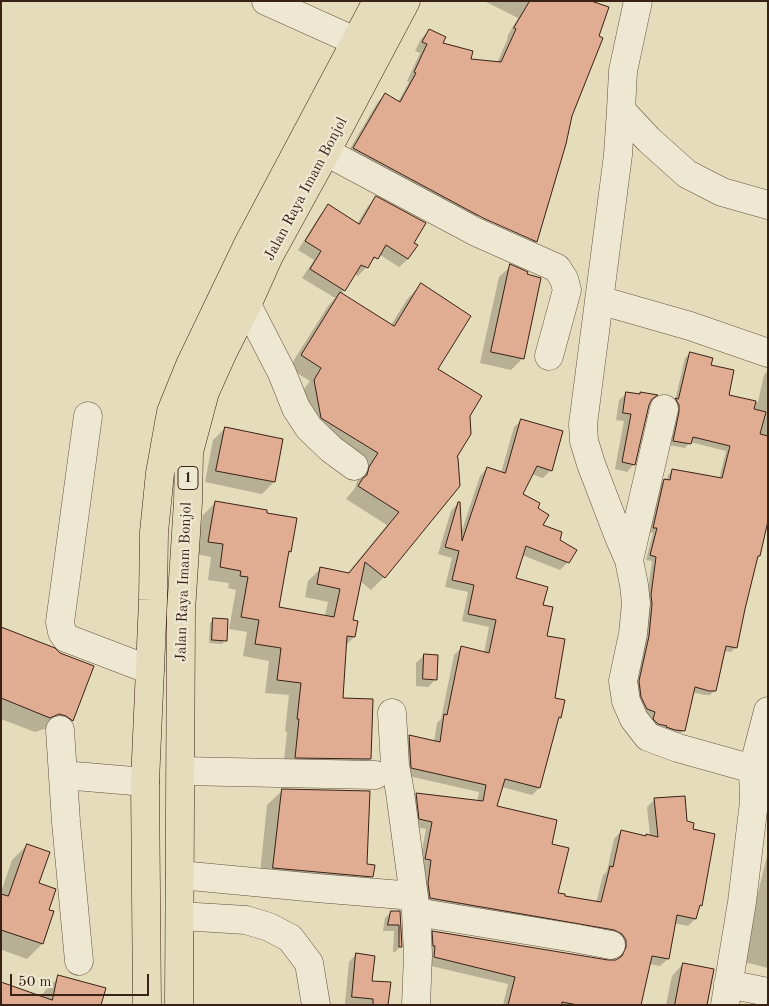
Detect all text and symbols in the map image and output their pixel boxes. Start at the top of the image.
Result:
street label: Jalan Raya Imam Bonjol [261,114,351,264]
road number: 1 [178,466,198,489]
street label: Jalan Raya Imam Bonjol [172,502,196,662]
scale bar [12,964,151,996]
text: 50 m [18,975,52,990]

